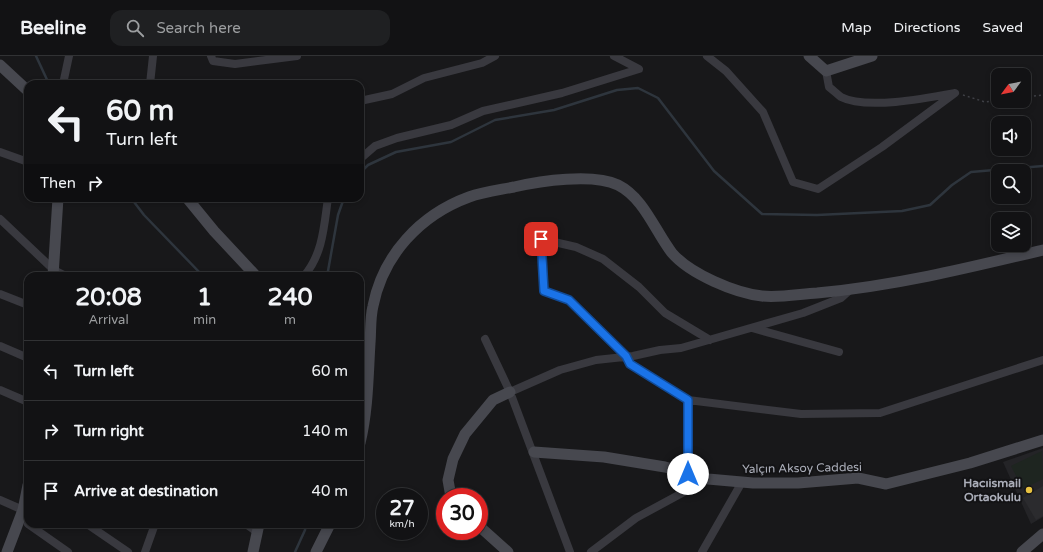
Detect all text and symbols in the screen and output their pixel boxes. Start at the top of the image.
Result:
search box [110,10,390,46]
text: Beeline [20,17,86,39]
icon: search [124,17,146,39]
text: Search here [156,19,241,37]
text: Map [841,19,872,36]
text: Directions [894,19,961,36]
text: Saved [983,19,1023,36]
north arrow [991,68,1031,108]
map controls [991,68,1031,252]
text: 60 m [106,94,174,128]
icon: left [40,96,92,148]
button: sound [991,116,1031,156]
text: Turn left [106,128,178,150]
button: search [991,164,1031,204]
icon: right [84,172,106,194]
text: Then [40,174,76,192]
button: layers [991,212,1031,252]
pin [524,222,558,256]
icon: arrive [530,228,552,250]
text: 20:08 [75,283,142,312]
text: 1 [197,283,212,312]
text: 240 [267,283,313,312]
text: Arrival [88,312,129,328]
text: min [193,312,216,328]
text: m [284,312,296,328]
icon: left [40,360,62,382]
text: Turn left [74,362,134,380]
text: 60 m [311,362,348,380]
icon: right [40,420,62,442]
text: Turn right [74,422,144,440]
text: 140 m [302,422,348,440]
position arrow [667,453,709,495]
street label: Yalçın Aksoy Caddesi [742,460,862,476]
place label: Hacıismail Ortaokulu [963,476,1021,504]
icon: arrive [40,480,62,502]
text: Arrive at destination [74,482,218,500]
text: 40 m [311,482,348,500]
marker: Hacıismail Ortaokulu [1024,485,1034,495]
speed limit sign: 30 [436,488,488,540]
text: 27 [389,497,415,521]
text: km/h [389,518,415,530]

